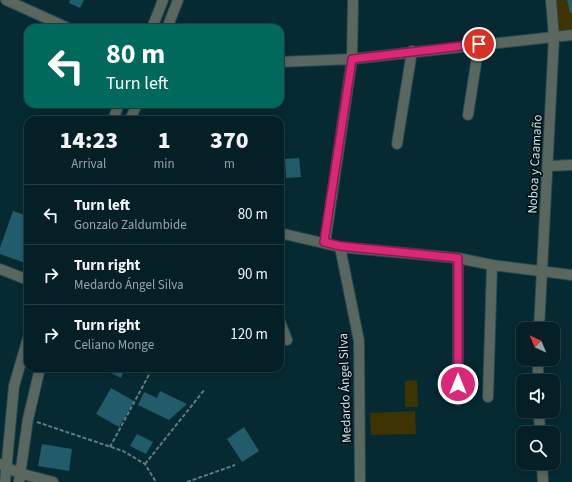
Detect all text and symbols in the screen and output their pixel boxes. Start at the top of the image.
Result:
pin [462,27,496,61]
icon: arrive [468,33,490,55]
text: 80 m [106,34,165,74]
icon: left [40,40,92,92]
text: Turn left [106,71,168,96]
street label: Noboa y Caamaño [523,114,547,214]
text: 14:23 [59,123,118,158]
text: 1 [158,123,171,158]
text: 370 [210,123,249,158]
text: Arrival [71,155,106,173]
text: min [154,155,175,173]
text: m [224,155,235,173]
text: Turn left [74,195,130,216]
icon: left [40,204,62,226]
text: 80 m [238,204,268,225]
text: Gonzalo Zaldumbide [74,216,187,234]
text: Turn right [74,255,140,276]
icon: right [40,264,62,286]
text: 90 m [238,264,268,285]
text: Medardo Ángel Silva [74,276,184,294]
text: Turn right [74,315,140,336]
north arrow [516,322,560,366]
map controls [516,322,560,470]
icon: right [40,324,62,346]
text: 120 m [230,324,268,345]
street label: Medardo Ángel Silva [334,333,356,443]
text: Celiano Monge [74,336,154,354]
position arrow [437,363,479,405]
button: sound [516,374,560,418]
button: search [516,426,560,470]

